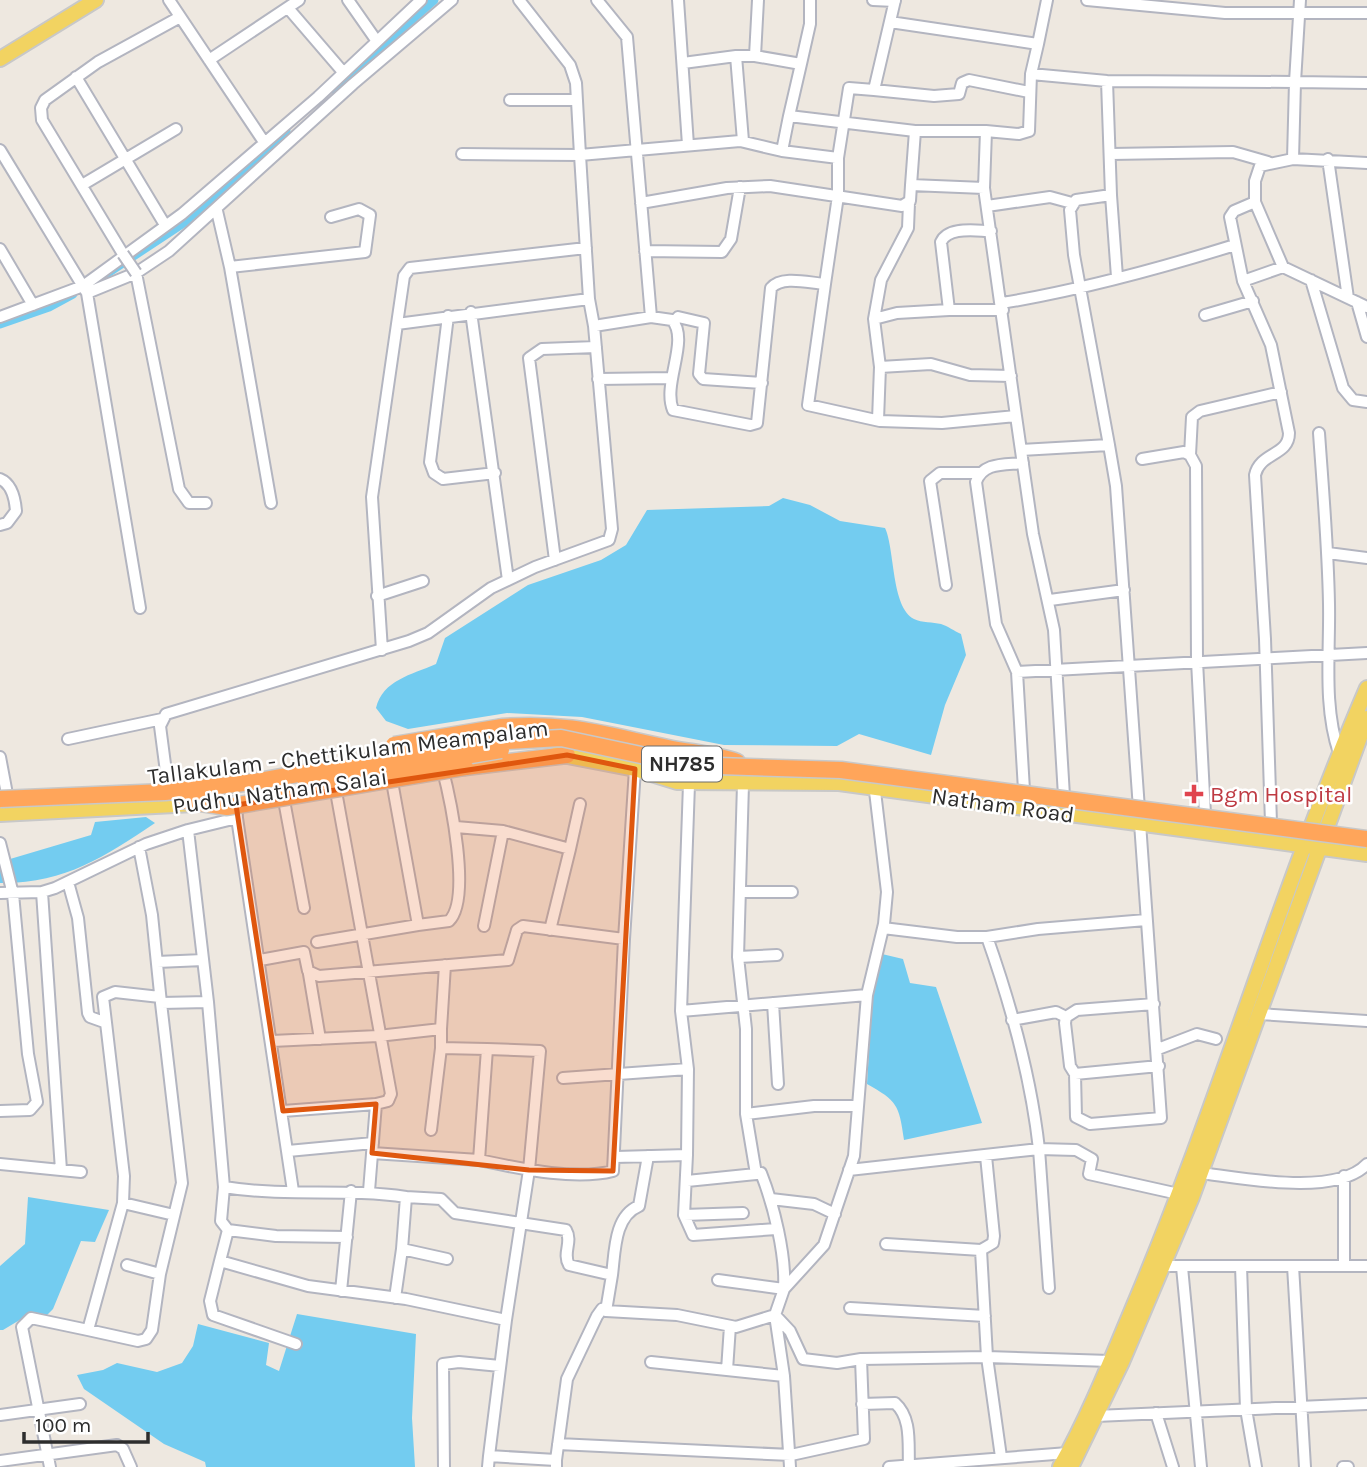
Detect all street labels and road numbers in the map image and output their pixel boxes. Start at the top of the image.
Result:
street label: Tallakulam - Chettikulam Meampalam [146,715,550,790]
road number: NH785 [642,746,722,782]
street label: Pudhu Natham Salai [171,763,389,820]
street label: Natham Road [930,782,1076,829]

